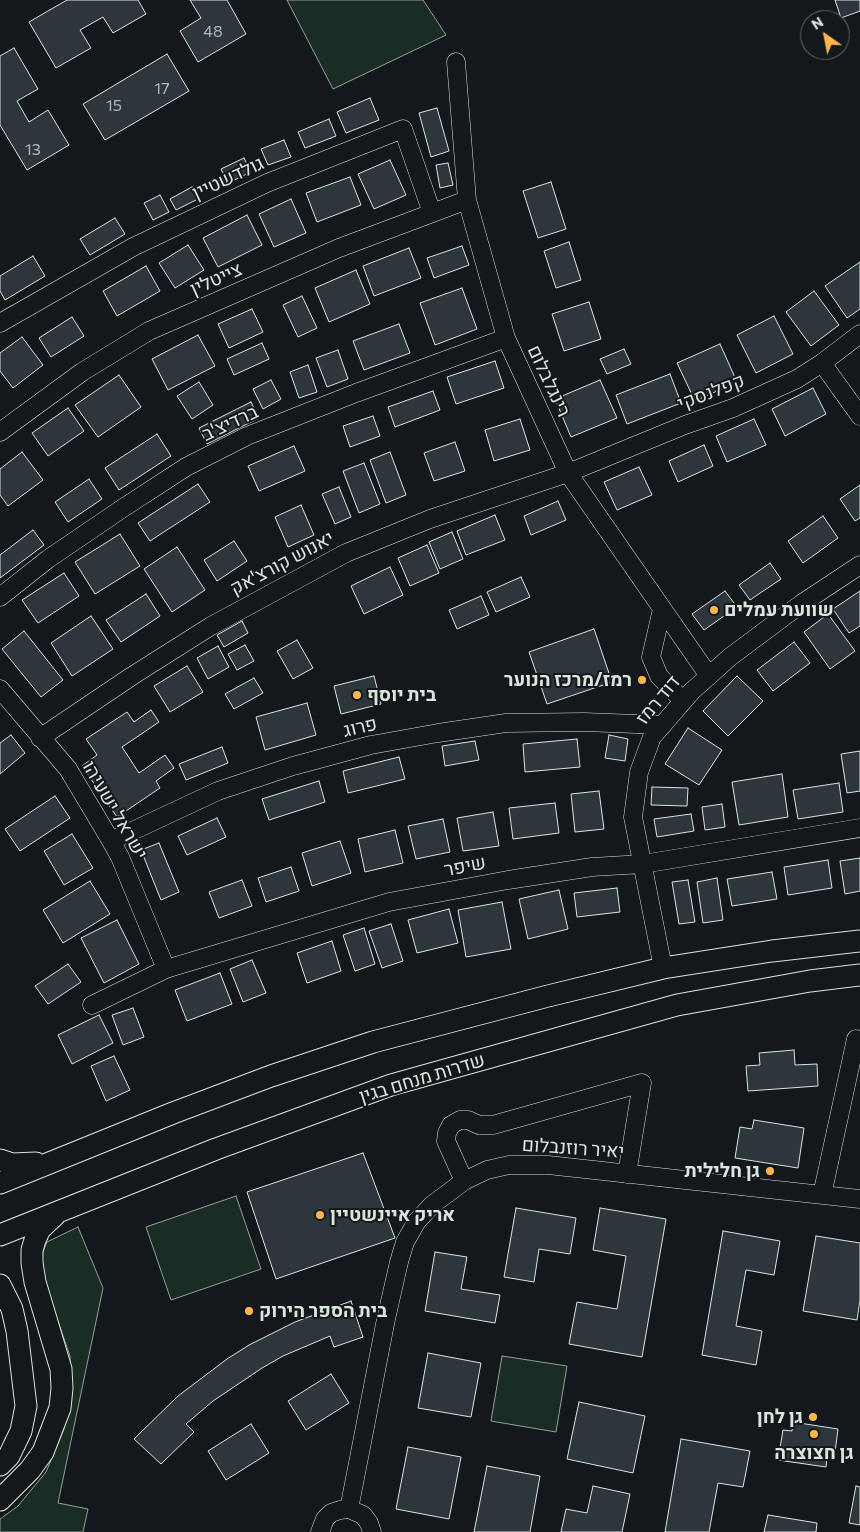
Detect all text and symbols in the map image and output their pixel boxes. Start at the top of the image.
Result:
north arrow [800,10,850,60]
text: N [808,13,826,33]
house number: 48 [203,22,223,42]
house number: 17 [154,79,170,99]
house number: 15 [106,96,122,116]
house number: 13 [25,140,41,160]
street label: גולדשטיין [189,152,267,204]
street label: צייטלין [186,257,246,301]
street label: רינגלבלום [523,342,575,420]
street label: קפלנסקי [674,369,748,415]
street label: ברדיצ'ב [198,400,262,446]
street label: יאנוש קורצ'אק [226,526,338,600]
place label: שוועת עמלים [724,599,834,621]
marker: שוועת עמלים [708,604,720,616]
place label: רמז/מרכז הנוער [504,669,632,691]
street label: דוד רמז [631,671,685,729]
marker: רמז/מרכז הנוער [636,674,648,686]
place label: בית יוסף [367,684,436,706]
marker: בית יוסף [351,689,363,701]
street label: פרוג [341,712,379,742]
street label: ישראל ישעיהו [78,757,152,863]
street label: שיפר [442,851,488,881]
street label: שדרות מנחם בגין [356,1048,488,1108]
street label: יאיר רוזנבלום [521,1133,625,1163]
place label: גן חלילית [684,1160,760,1182]
marker: גן חלילית [764,1165,776,1177]
place label: אריק איינשטיין [330,1204,455,1226]
marker: אריק איינשטיין [314,1209,326,1221]
place label: בית הספר הירוק [259,1300,387,1322]
marker: בית הספר הירוק [243,1305,255,1317]
place label: גן לחן [757,1406,803,1428]
marker: גן לחן [807,1411,819,1423]
marker: גן חצוצרה [808,1428,820,1440]
place label: גן חצוצרה [774,1442,854,1464]

